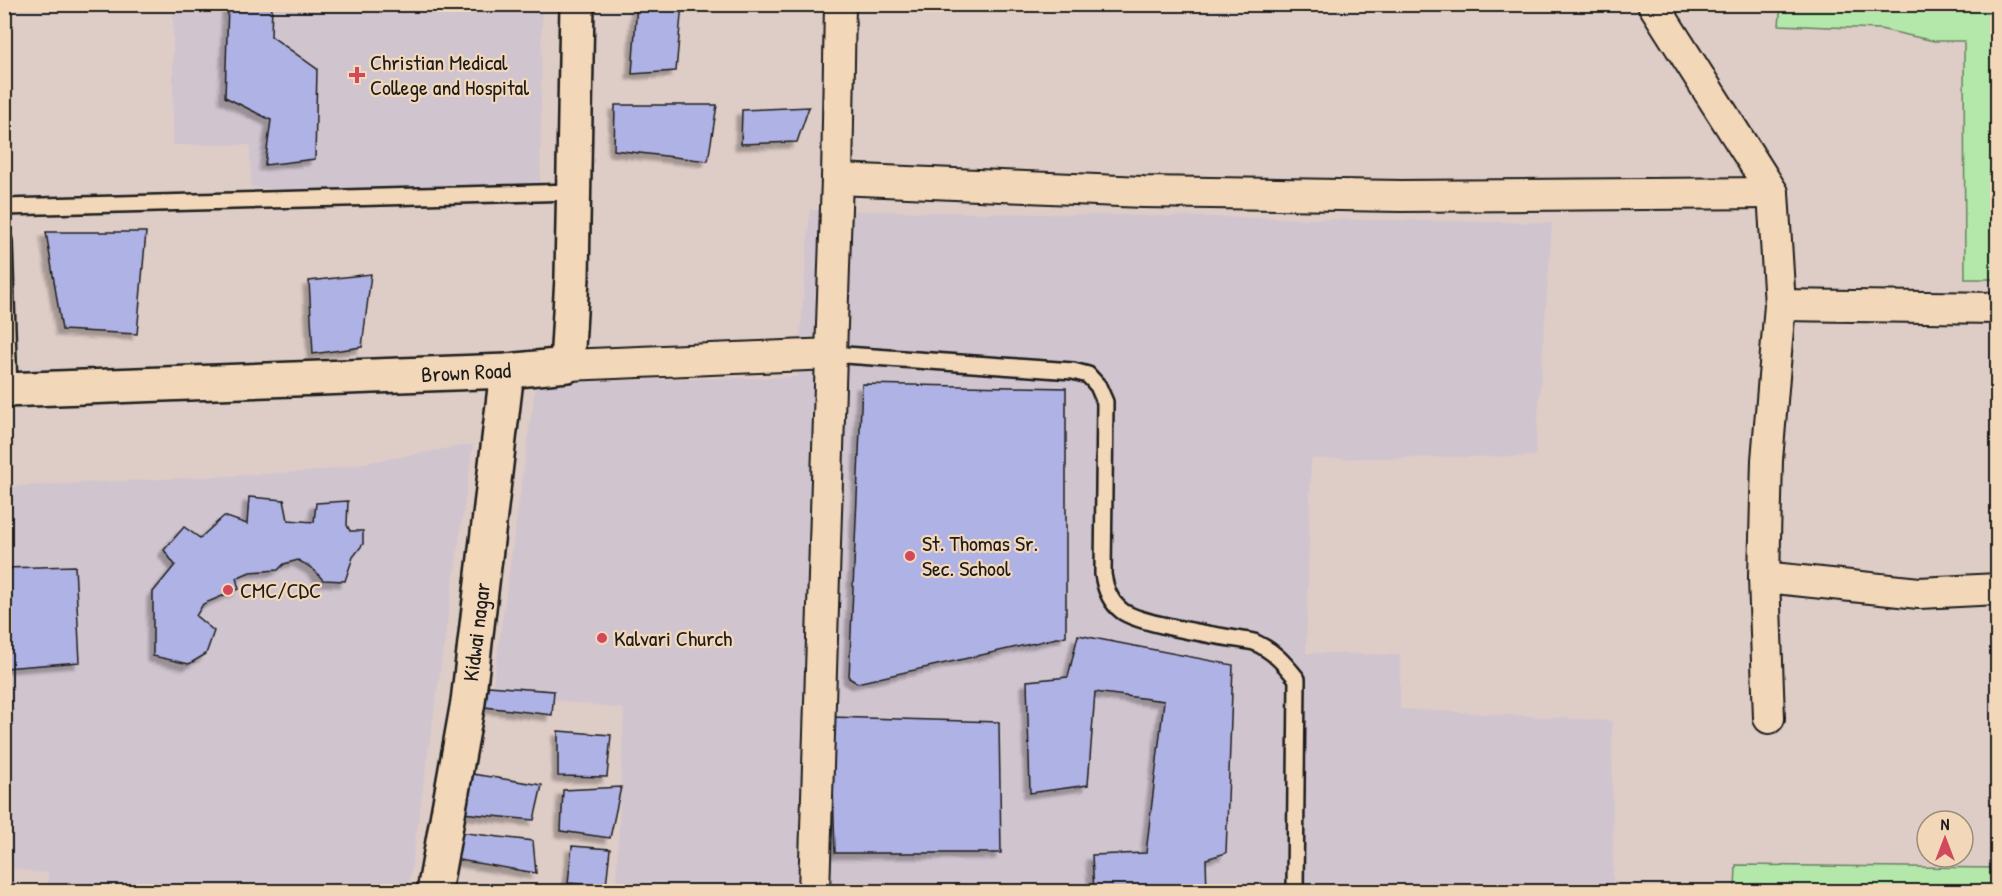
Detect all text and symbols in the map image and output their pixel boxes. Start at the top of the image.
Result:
place label: Christian Medical College and Hospital [370,47,529,102]
marker: Christian Medical College and Hospital [348,66,366,84]
street label: Brown Road [420,355,512,389]
place label: St. Thomas Sr. Sec. School [922,528,1038,583]
marker: St. Thomas Sr. Sec. School [903,549,917,563]
place label: CMC/CDC [240,575,321,605]
street label: Kidwai nagar [455,580,497,683]
marker: CMC/CDC [221,583,235,597]
place label: Kalvari Church [614,623,732,653]
marker: Kalvari Church [595,631,609,645]
north arrow [1915,809,1975,869]
text: N [1941,813,1950,835]

